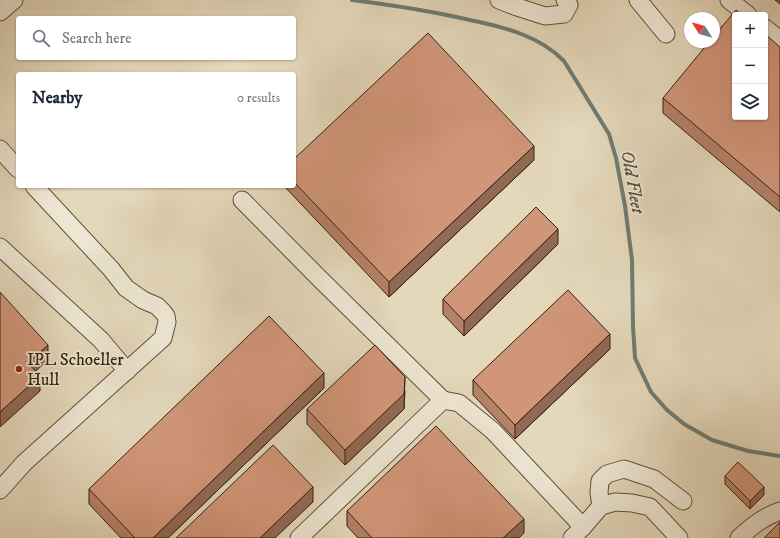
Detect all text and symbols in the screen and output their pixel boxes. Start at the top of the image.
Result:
north arrow [684,12,720,48]
map controls [732,12,768,120]
button: + [732,12,768,48]
search box [16,16,296,60]
icon: search [30,27,52,49]
text: Search here [62,29,131,48]
button: − [732,48,768,84]
button: layers [732,84,768,120]
text: Nearby [32,87,82,109]
text: 0 results [237,90,280,106]
water label: Old Fleet [616,149,649,217]
place label: IPL Schoeller Hull [27,349,124,391]
marker: IPL Schoeller Hull [14,364,24,374]

